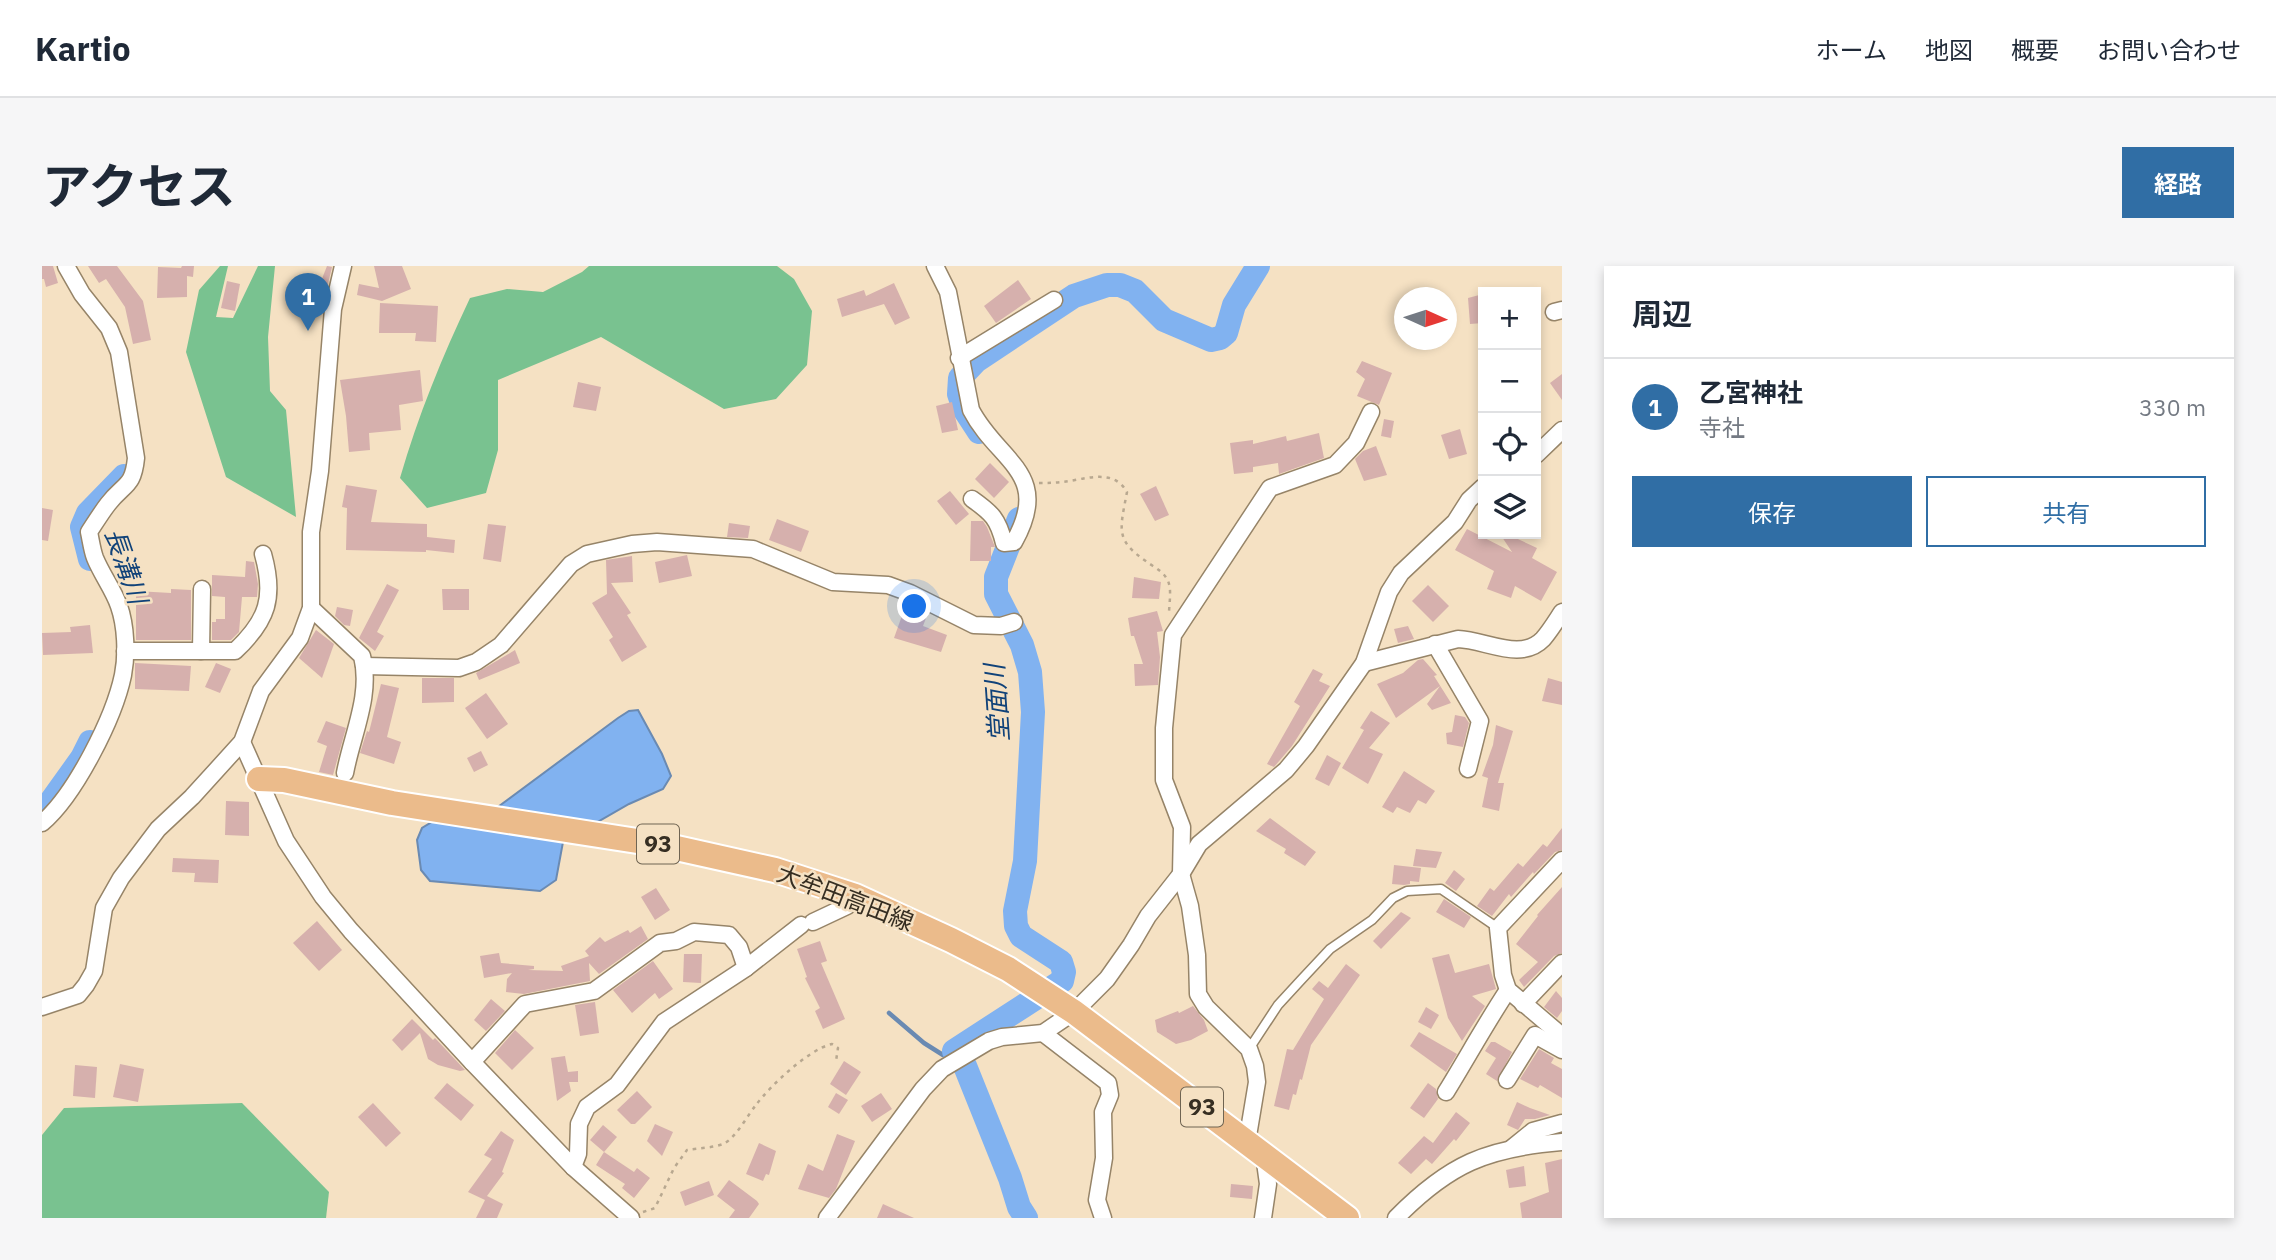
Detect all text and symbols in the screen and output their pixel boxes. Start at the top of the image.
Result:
text: Kartio [35,27,131,70]
text: ホーム [1816,34,1887,66]
text: 地図 [1925,34,1973,66]
text: 概要 [2011,34,2059,66]
text: お問い合わせ [2097,34,2241,66]
button: 経路 [2122,147,2234,218]
text: アクセス [42,154,236,217]
pin: 1 [285,273,331,331]
north arrow [1394,287,1457,350]
map controls [1478,287,1541,539]
button: + [1478,287,1541,350]
text: 周辺 [1632,294,1692,333]
button: − [1478,350,1541,413]
text: 乙宮神社 [1699,375,1803,409]
text: 1 [1648,392,1662,422]
text: 330 m [2139,392,2206,422]
text: 寺社 [1699,412,1745,442]
button: locate [1478,413,1541,476]
button: layers [1478,476,1541,539]
button: 保存 [1632,476,1912,547]
button: 共有 [1926,476,2206,547]
water label: 長溝川 [98,523,157,611]
your location [897,589,931,623]
water label: 堂面川 [976,660,1016,743]
road number: 93 [637,824,679,864]
street label: 大牟田高田線 [772,856,918,938]
road number: 93 [1181,1087,1223,1126]

